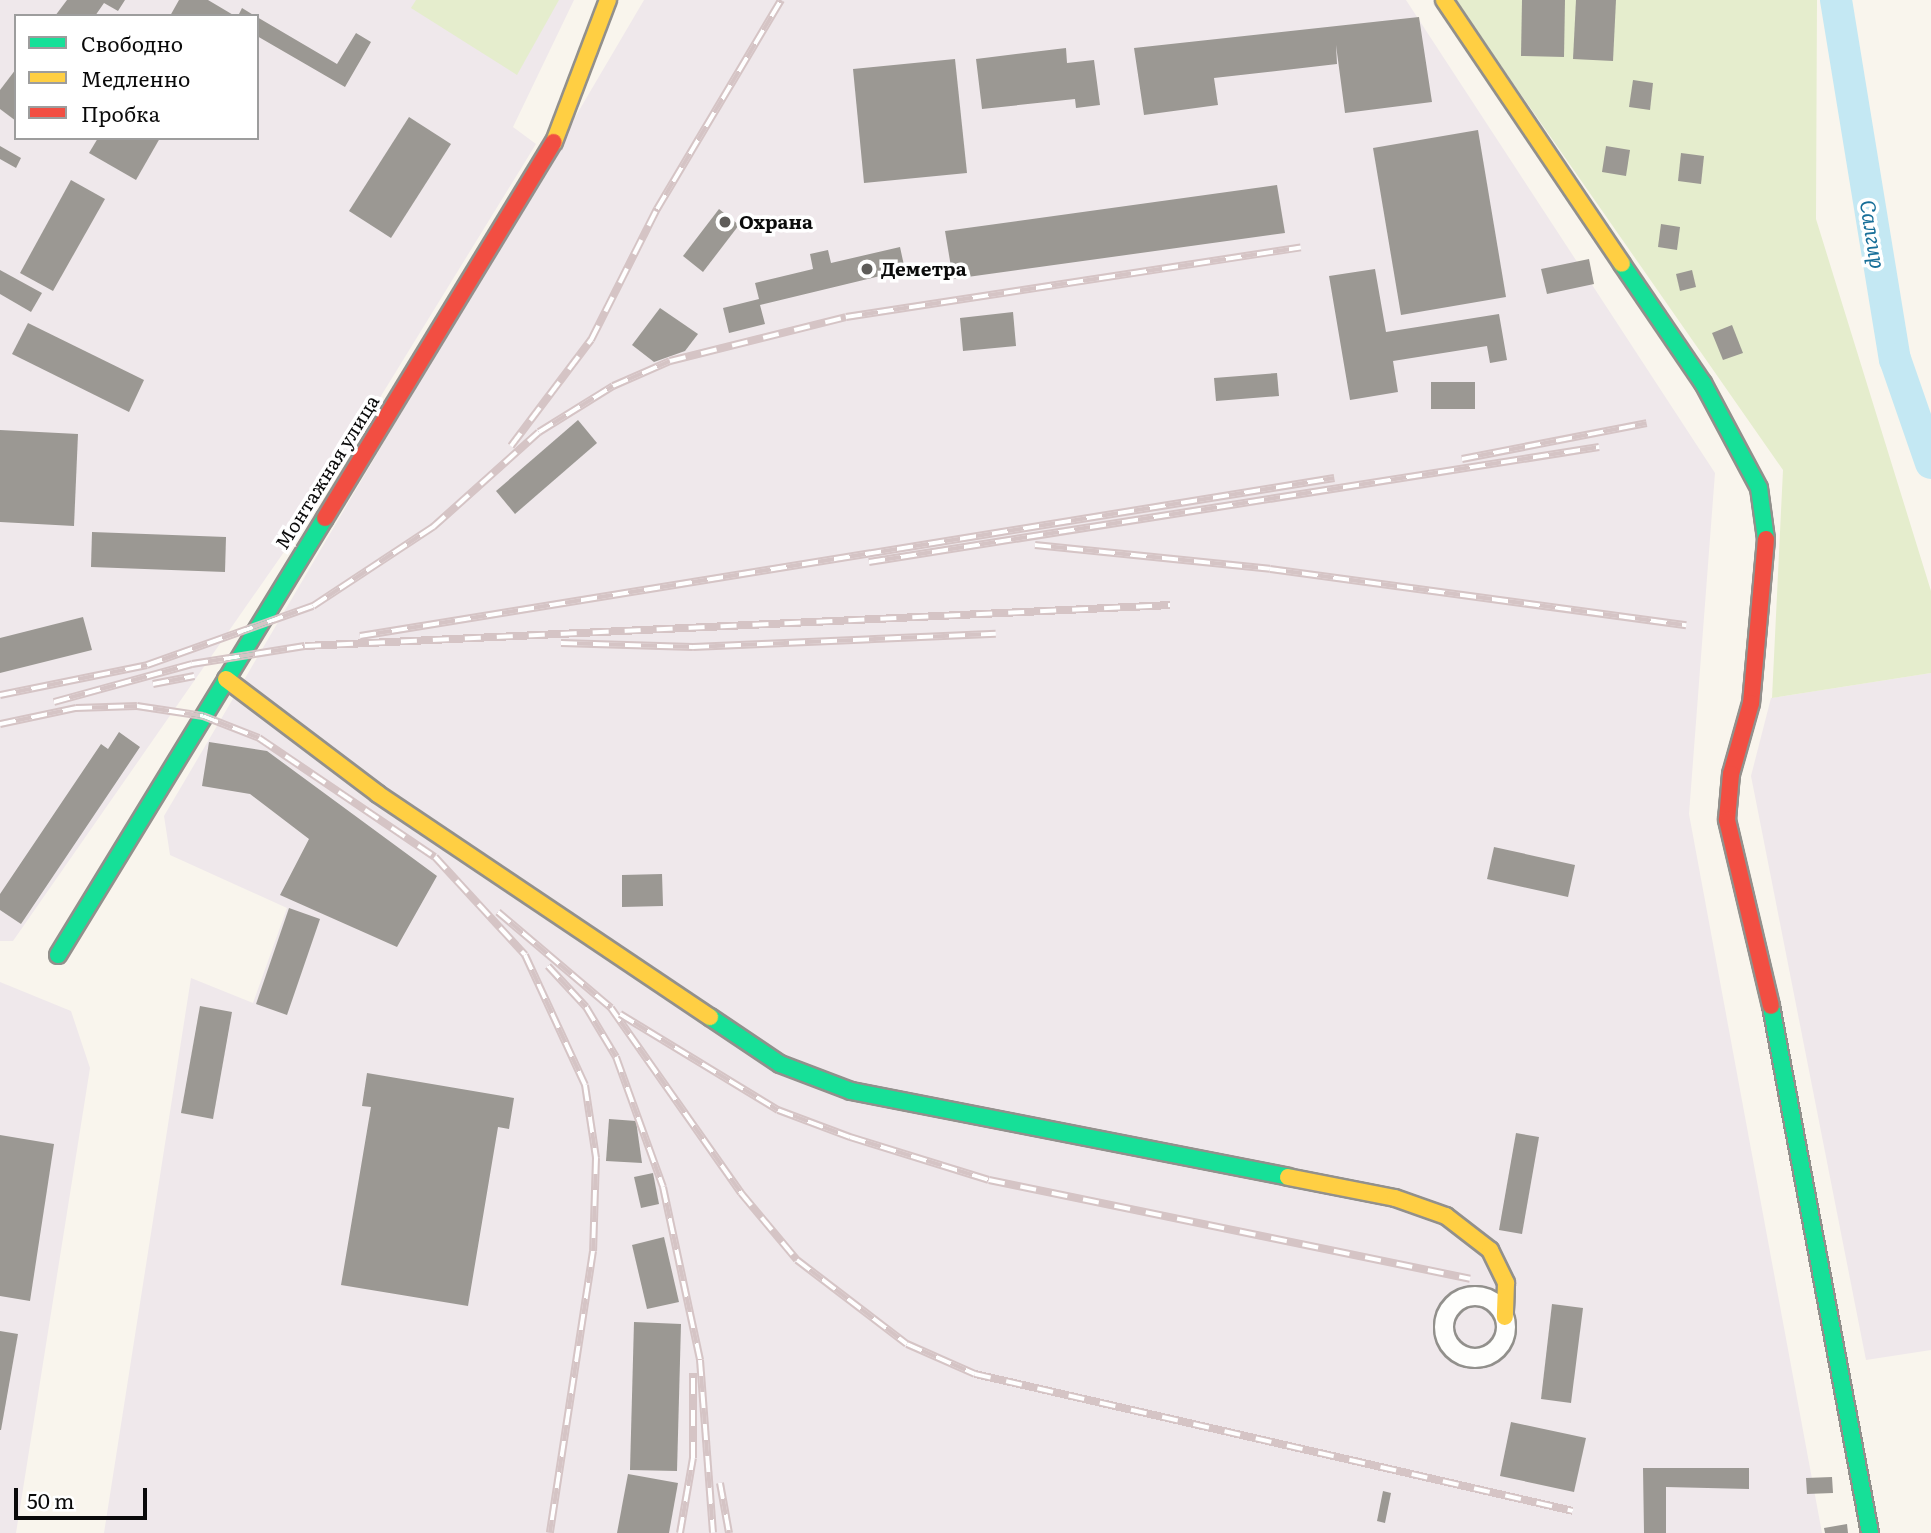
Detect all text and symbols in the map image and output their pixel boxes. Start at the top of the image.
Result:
legend [14,14,259,140]
text: Свободно [81,27,183,58]
text: Медленно [81,62,190,93]
text: Пробка [81,97,160,128]
water label: Салгир [1856,198,1892,270]
place label: Охрана [739,211,813,233]
marker: Охрана [717,214,733,230]
place label: Деметра [881,258,967,280]
marker: Деметра [859,261,875,277]
street label: Монтажная улица [270,391,384,553]
scale bar [18,1474,150,1518]
text: 50 m [27,1484,74,1515]

